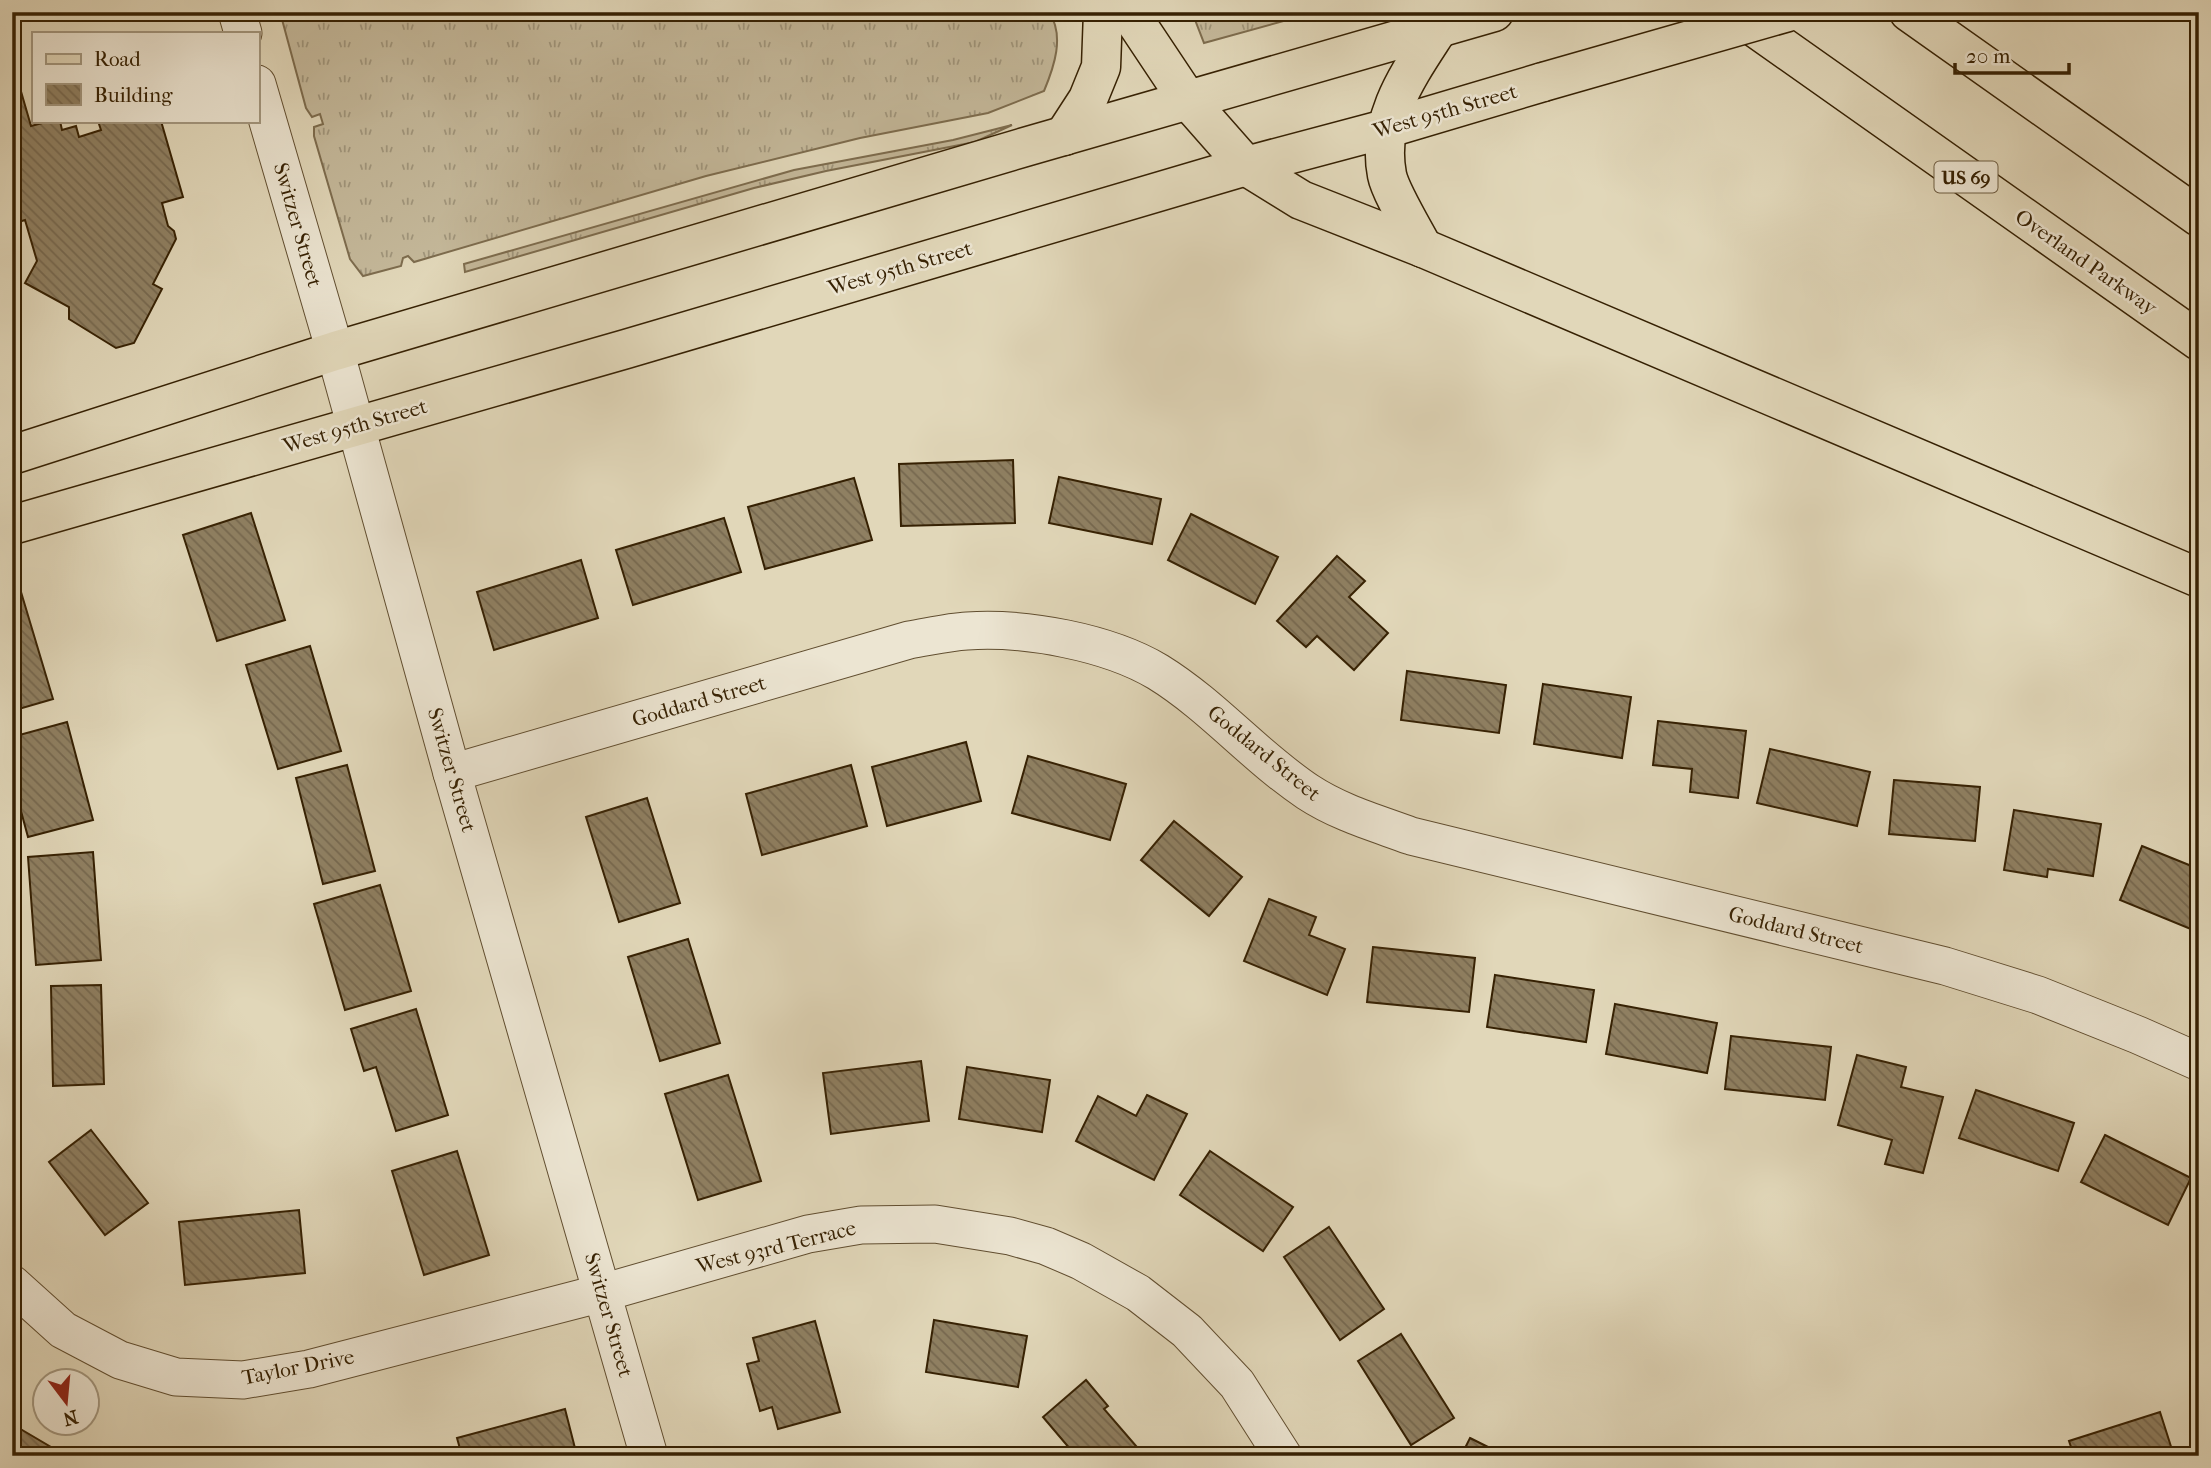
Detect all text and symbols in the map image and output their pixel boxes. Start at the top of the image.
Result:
legend [32,32,259,122]
scale bar [1955,32,2069,76]
text: 20 m [1966,44,2011,68]
text: Road [94,47,141,71]
street label: West 95th Street [1369,79,1520,143]
text: Building [94,83,173,107]
street label: Switzer Street [269,160,327,290]
road number: US 69 [1934,162,1997,192]
street label: Overland Parkway [2011,204,2162,320]
street label: West 95th Street [824,236,975,300]
street label: West 95th Street [279,394,430,458]
street label: Goddard Street [629,670,769,732]
street label: Goddard Street [1203,700,1326,806]
street label: Switzer Street [423,705,481,835]
street label: Goddard Street [1726,902,1866,958]
street label: West 93rd Terrace [693,1216,858,1279]
street label: Switzer Street [580,1250,638,1380]
street label: Taylor Drive [240,1344,356,1390]
north arrow [32,1366,102,1436]
text: N [60,1405,80,1430]

